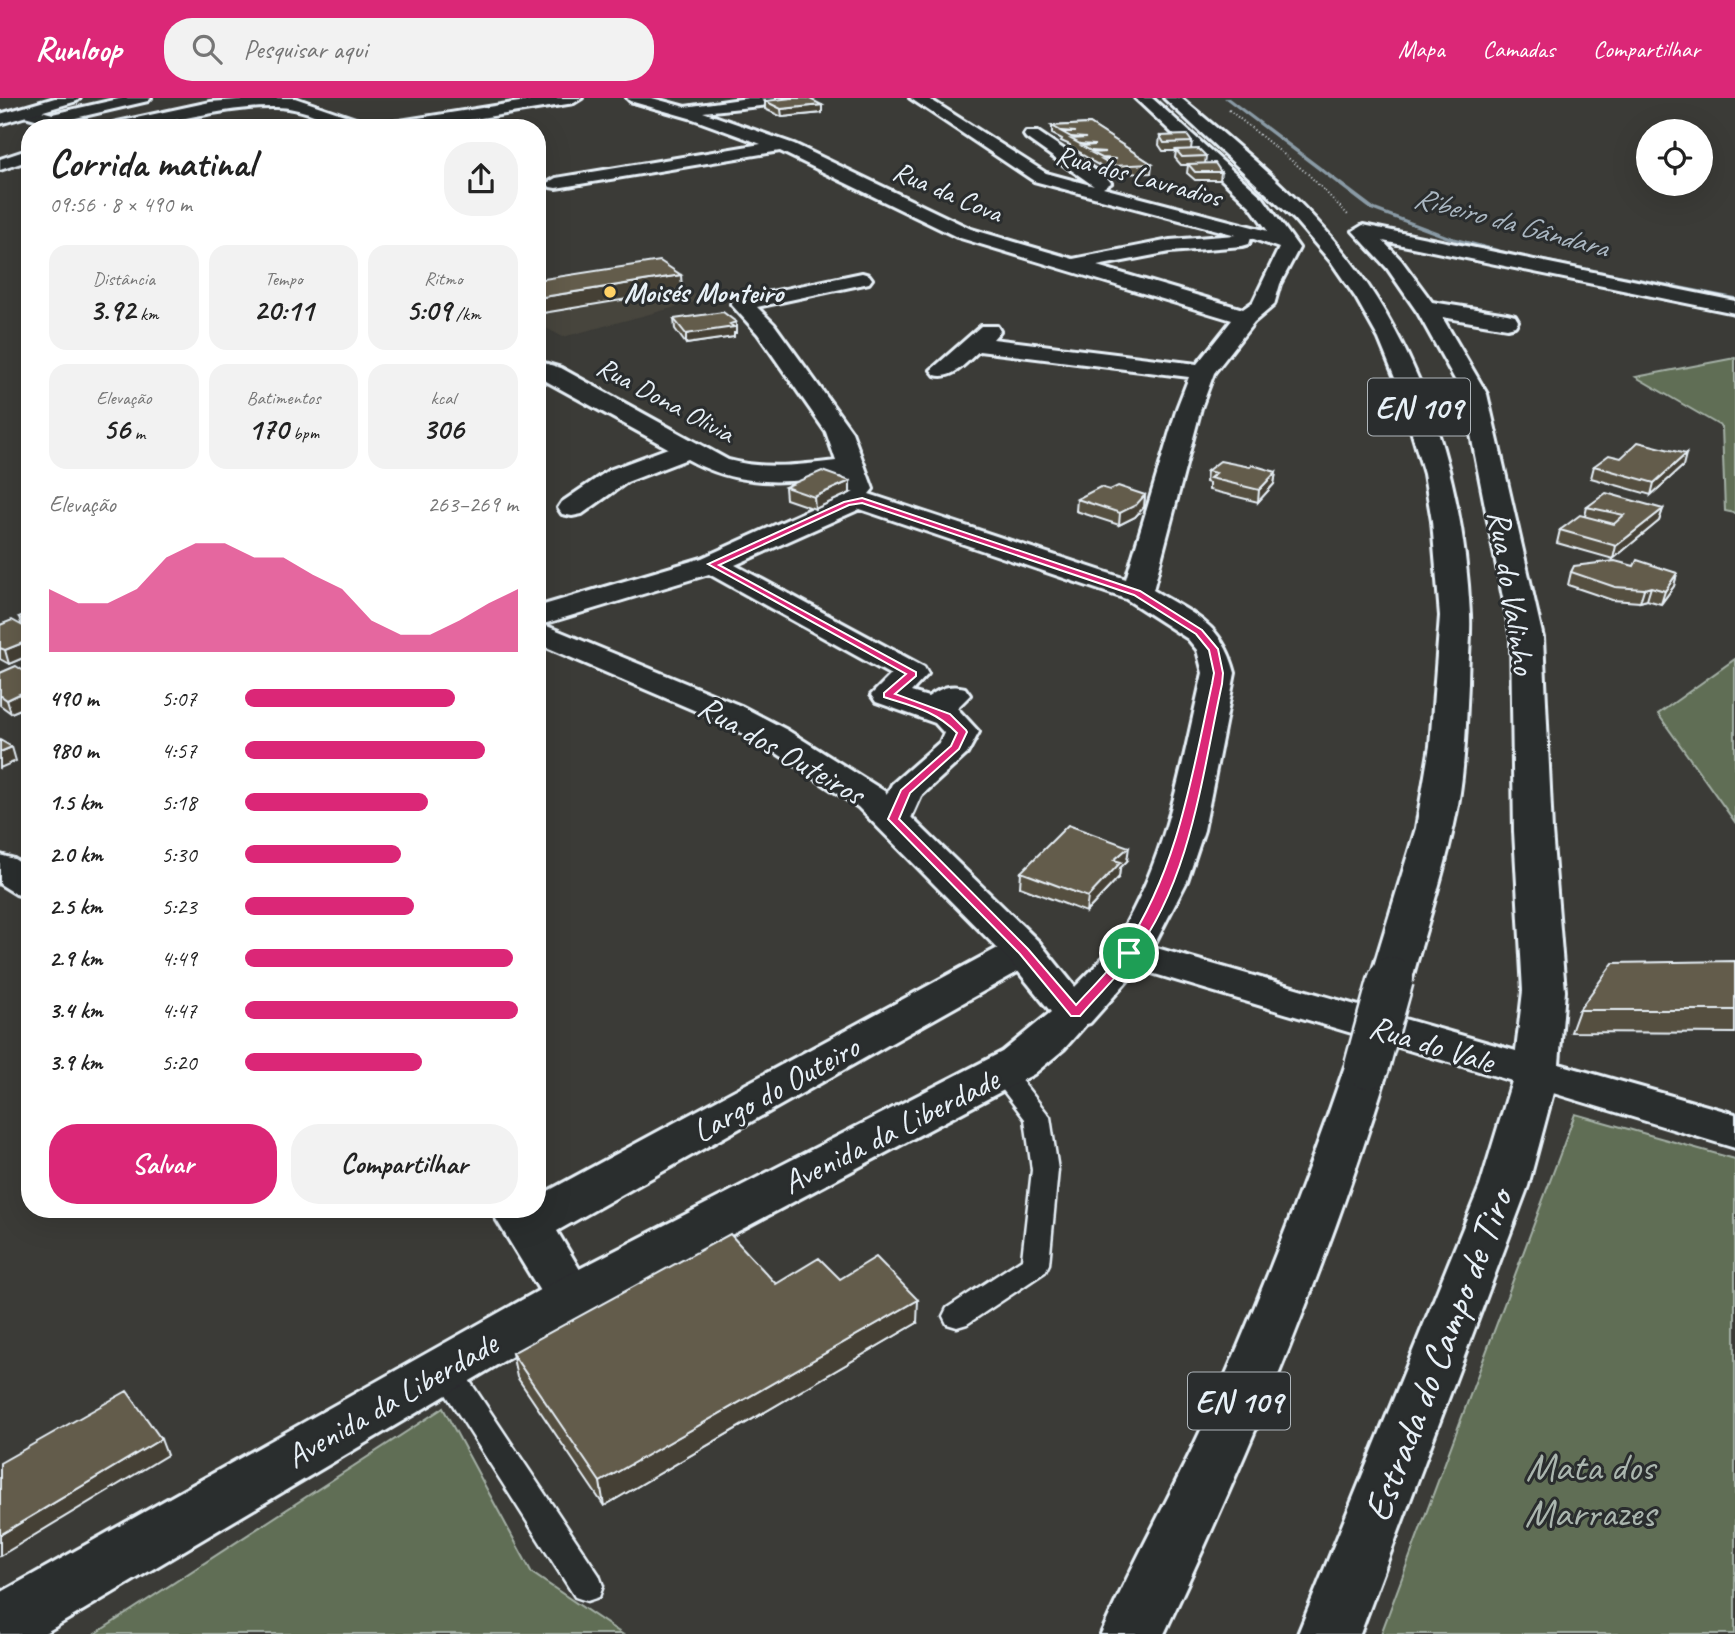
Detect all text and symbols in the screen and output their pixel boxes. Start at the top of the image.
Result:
search box [164,18,654,81]
text: Runloop [35,28,122,70]
icon: search [188,30,226,68]
text: Pesquisar aqui [244,33,367,66]
text: Mapa [1398,34,1445,64]
text: Camadas [1483,34,1555,64]
text: Compartilhar [1593,34,1700,64]
map controls [1636,119,1713,196]
button: locate [1636,119,1713,196]
street label: Rua dos Lavradios [1052,137,1228,215]
text: Corrida matinal [49,140,255,187]
button: share [444,142,518,216]
street label: Rua da Cova [888,153,1009,231]
water label: Ribeiro da Gândara [1410,178,1615,267]
text: 09:56 · 8 × 490 m [49,190,192,219]
text: Distância [93,267,155,291]
text: Tempo [265,267,302,291]
text: Ritmo [424,267,462,291]
place label: Moisés Monteiro [624,275,785,310]
marker: Moisés Monteiro [602,284,618,300]
text: 3.92 [89,291,135,329]
text: 20:11 [254,291,313,329]
text: 5:09 [406,291,451,329]
text: km [135,302,158,326]
text: /km [451,302,481,326]
street label: Rua Dona Olivia [591,349,742,451]
road number: EN 109 [1368,379,1470,436]
text: Elevação [96,386,151,410]
text: Batimentos [247,386,320,410]
text: kcal [431,386,456,410]
text: 56 [103,410,130,448]
text: 170 [248,410,288,448]
text: 306 [423,410,464,448]
text: m [130,421,145,445]
text: bpm [288,421,319,445]
text: Elevação [49,490,116,519]
text: 263–269 m [427,490,518,519]
street label: Rua do Valinho [1478,507,1546,678]
text: 490 m [49,684,98,713]
text: 5:07 [161,684,197,713]
street label: Rua dos Outeiros [691,685,875,816]
text: 980 m [49,736,98,765]
text: 4:57 [161,736,197,765]
text: 1.5 km [49,788,102,817]
text: 5:18 [161,788,197,817]
text: 2.0 km [49,840,103,869]
text: 5:30 [161,840,197,869]
text: 2.5 km [49,892,102,921]
text: 5:23 [161,892,197,921]
pin [1099,923,1159,983]
icon: arrive [1110,934,1148,972]
text: 2.9 km [49,944,102,973]
text: 4:49 [161,944,197,973]
text: 3.4 km [49,996,103,1025]
text: 4:47 [161,996,197,1025]
street label: Rua do Vale [1364,1005,1501,1083]
street label: Largo do Outeiro [685,1025,868,1152]
text: 3.9 km [49,1048,102,1077]
text: 5:20 [161,1048,197,1077]
street label: Avenida da Liberdade [775,1057,1008,1203]
button: Salvar [49,1124,277,1204]
button: Compartilhar [291,1124,518,1204]
street label: Estrada do Campo de Tiro [1352,1179,1526,1528]
street label: Avenida da Liberdade [278,1321,507,1477]
road number: EN 109 [1188,1372,1290,1430]
park label: Mata dos Marrazes [1525,1442,1659,1538]

